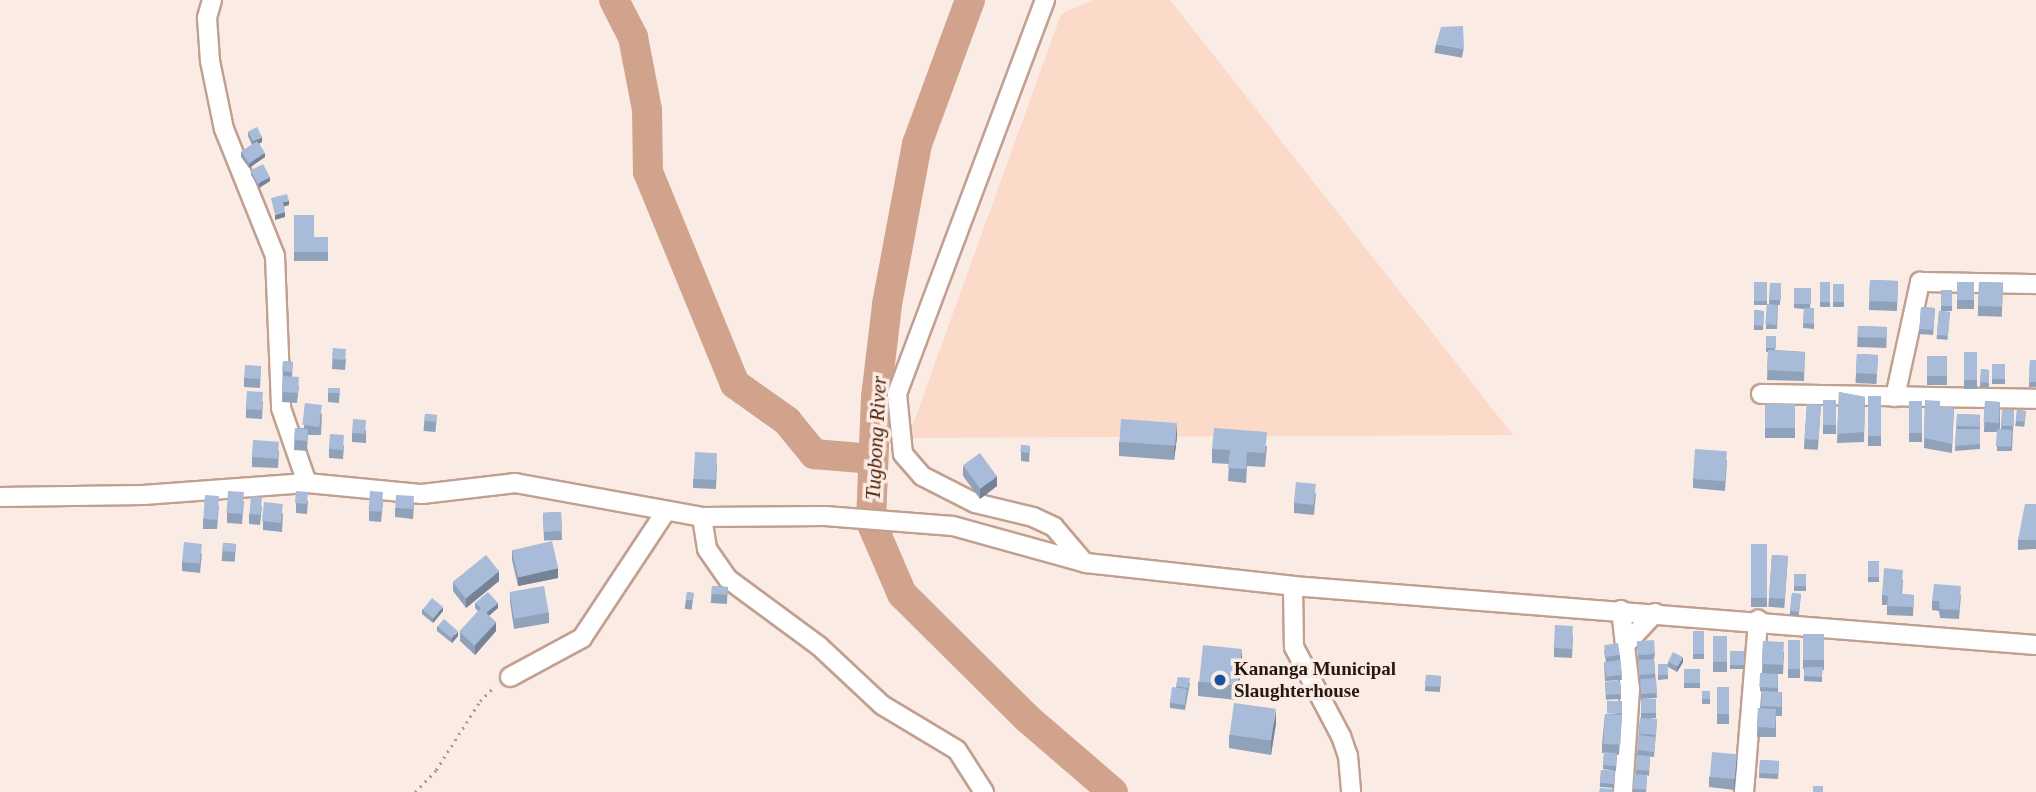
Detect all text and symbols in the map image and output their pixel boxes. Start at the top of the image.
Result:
water label: Tugbong River [860,375,892,501]
place label: Kananga Municipal Slaughterhouse [1234,658,1396,702]
marker: Kananga Municipal Slaughterhouse [1212,672,1228,688]

